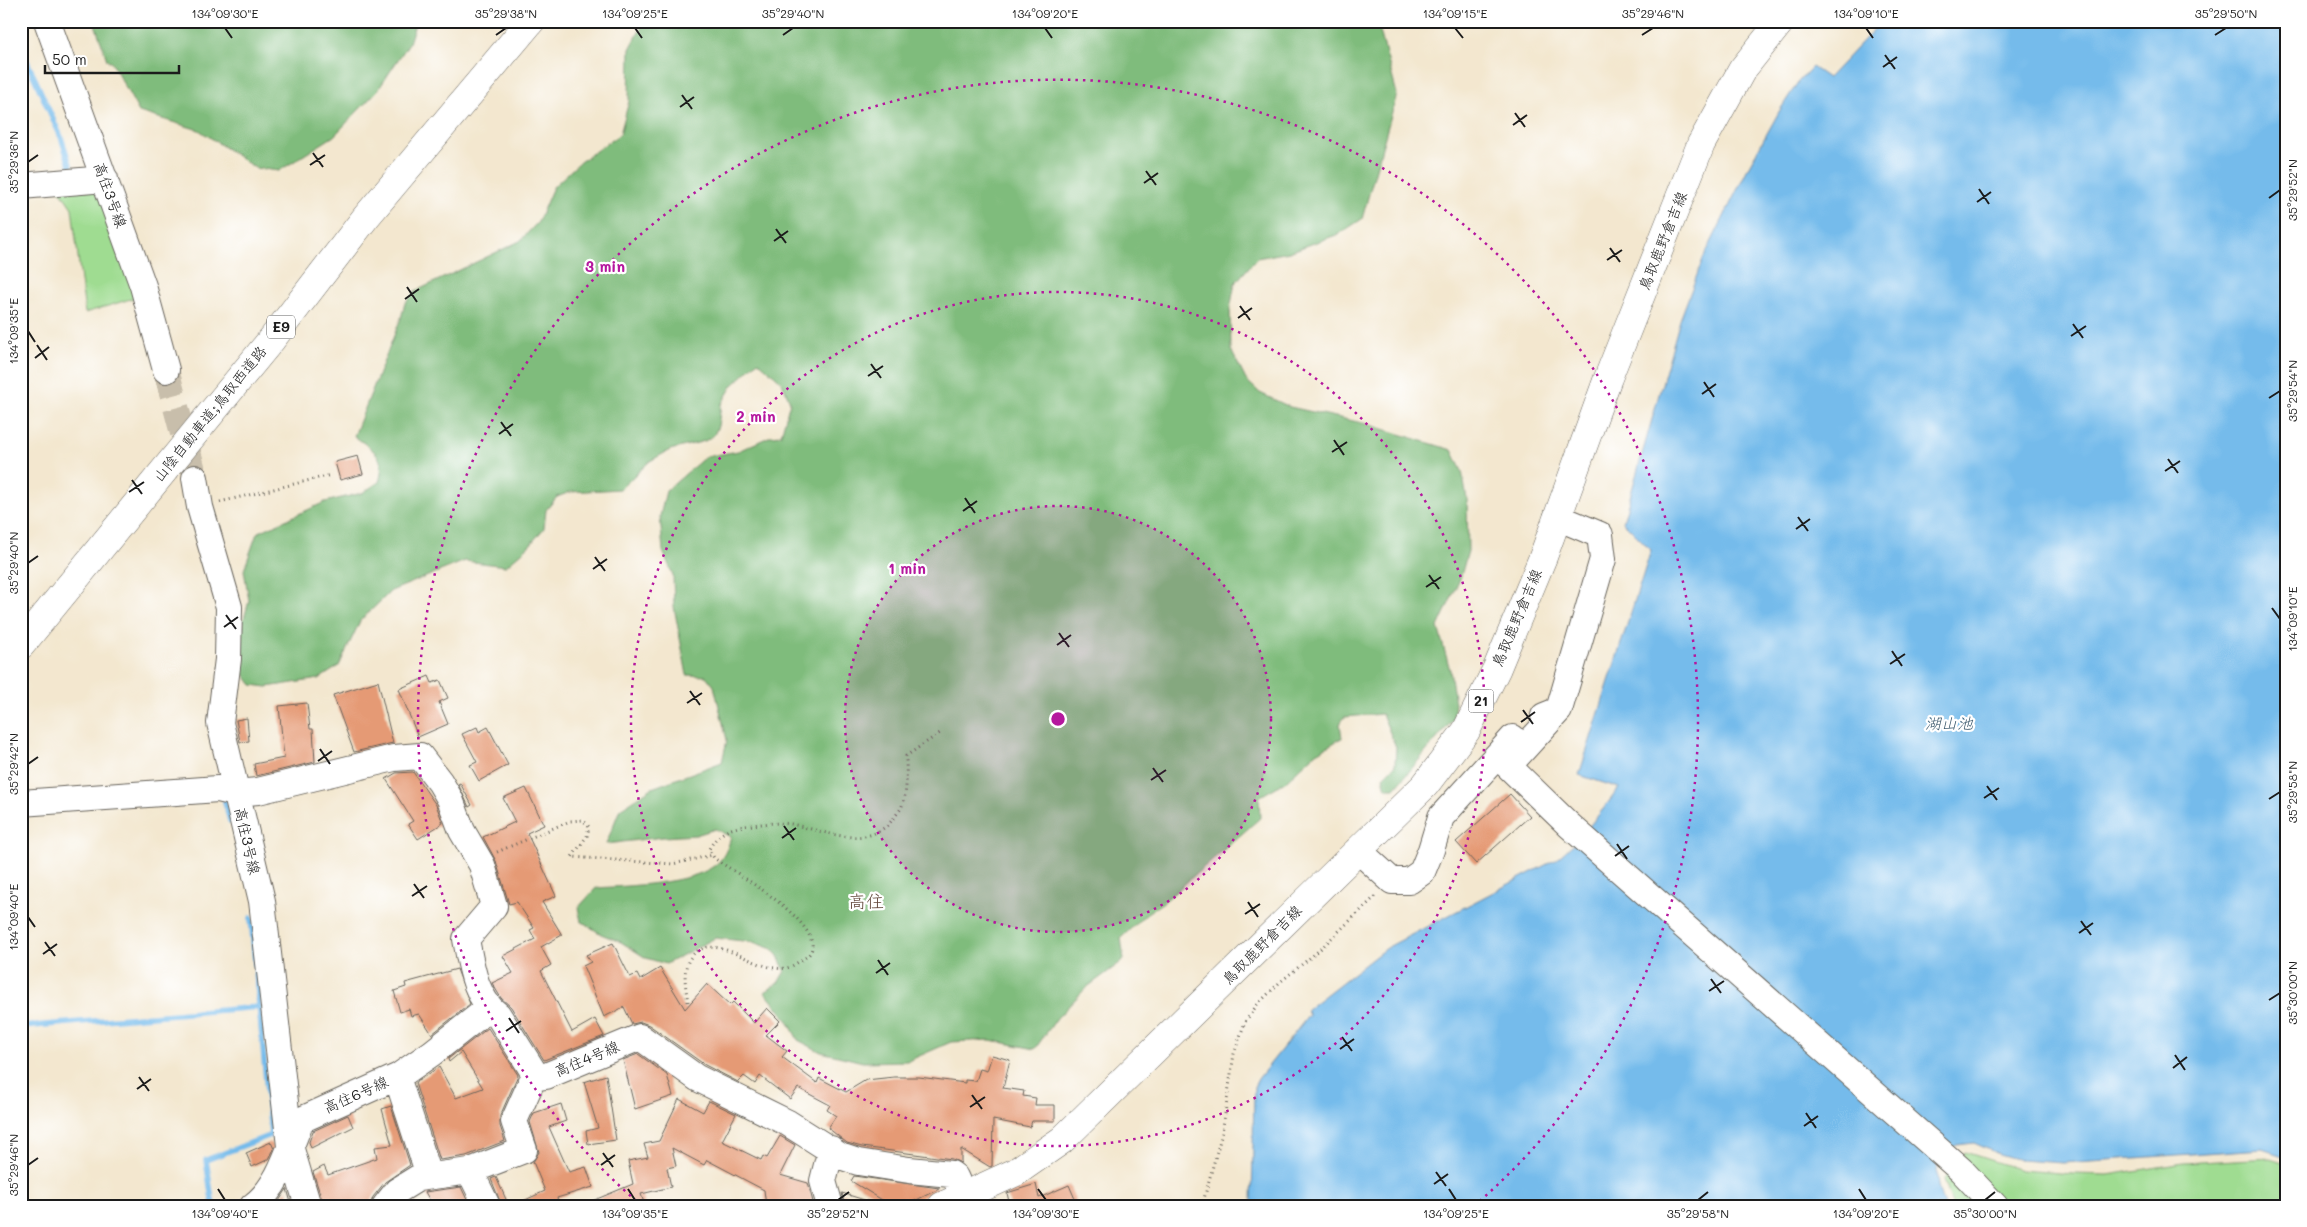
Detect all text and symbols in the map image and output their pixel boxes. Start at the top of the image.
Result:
text: 134°09'30"E [192,5,258,21]
text: 35°29'38"N [475,5,537,21]
text: 134°09'25"E [602,5,668,21]
text: 35°29'40"N [762,5,824,21]
text: 134°09'20"E [1012,5,1078,21]
text: 134°09'15"E [1423,5,1487,21]
text: 35°29'46"N [1622,5,1684,21]
text: 134°09'10"E [1833,5,1899,21]
text: 35°29'50"N [2195,5,2257,21]
scale bar [45,42,179,74]
text: 50 m [52,49,87,69]
text: 35°29'36"N [5,131,21,193]
street label: 高住3号線 [90,159,132,230]
text: 35°29'52"N [2284,159,2300,221]
street label: 鳥取鹿野倉吉線 [1633,188,1691,293]
text: 3 min [585,256,625,276]
text: 134°09'35"E [5,298,21,364]
road number: E9 [267,316,295,338]
street label: 山陰自動車道;鳥取西道路 [148,341,270,486]
text: 35°29'54"N [2284,360,2300,422]
text: 2 min [736,406,776,426]
text: 35°29'40"N [5,532,21,594]
text: 1 min [888,558,926,578]
street label: 鳥取鹿野倉吉線 [1486,565,1546,670]
text: 134°09'10"E [2284,586,2300,652]
road number: 21 [1468,689,1494,712]
centre of rings [1049,710,1067,728]
water label: 湖山池 [1925,712,1974,733]
text: 35°29'42"N [5,733,21,795]
text: 35°29'58"N [2284,761,2300,823]
street label: 高住3号線 [230,805,265,877]
text: 134°09'40"E [5,883,21,950]
district label: 高住 [848,889,884,913]
street label: 鳥取鹿野倉吉線 [1217,900,1305,988]
text: 35°30'00"N [2284,961,2300,1025]
street label: 高住4号線 [551,1035,622,1081]
street label: 高住6号線 [320,1071,391,1117]
text: 35°29'46"N [5,1134,21,1196]
text: 134°09'40"E [192,1205,259,1221]
text: 134°09'35"E [602,1205,668,1221]
text: 35°29'52"N [807,1205,869,1221]
text: 134°09'30"E [1013,1205,1079,1221]
text: 134°09'25"E [1423,1205,1489,1221]
text: 35°29'58"N [1667,1205,1729,1221]
text: 134°09'20"E [1833,1205,1899,1221]
text: 35°30'00"N [1953,1205,2017,1221]

